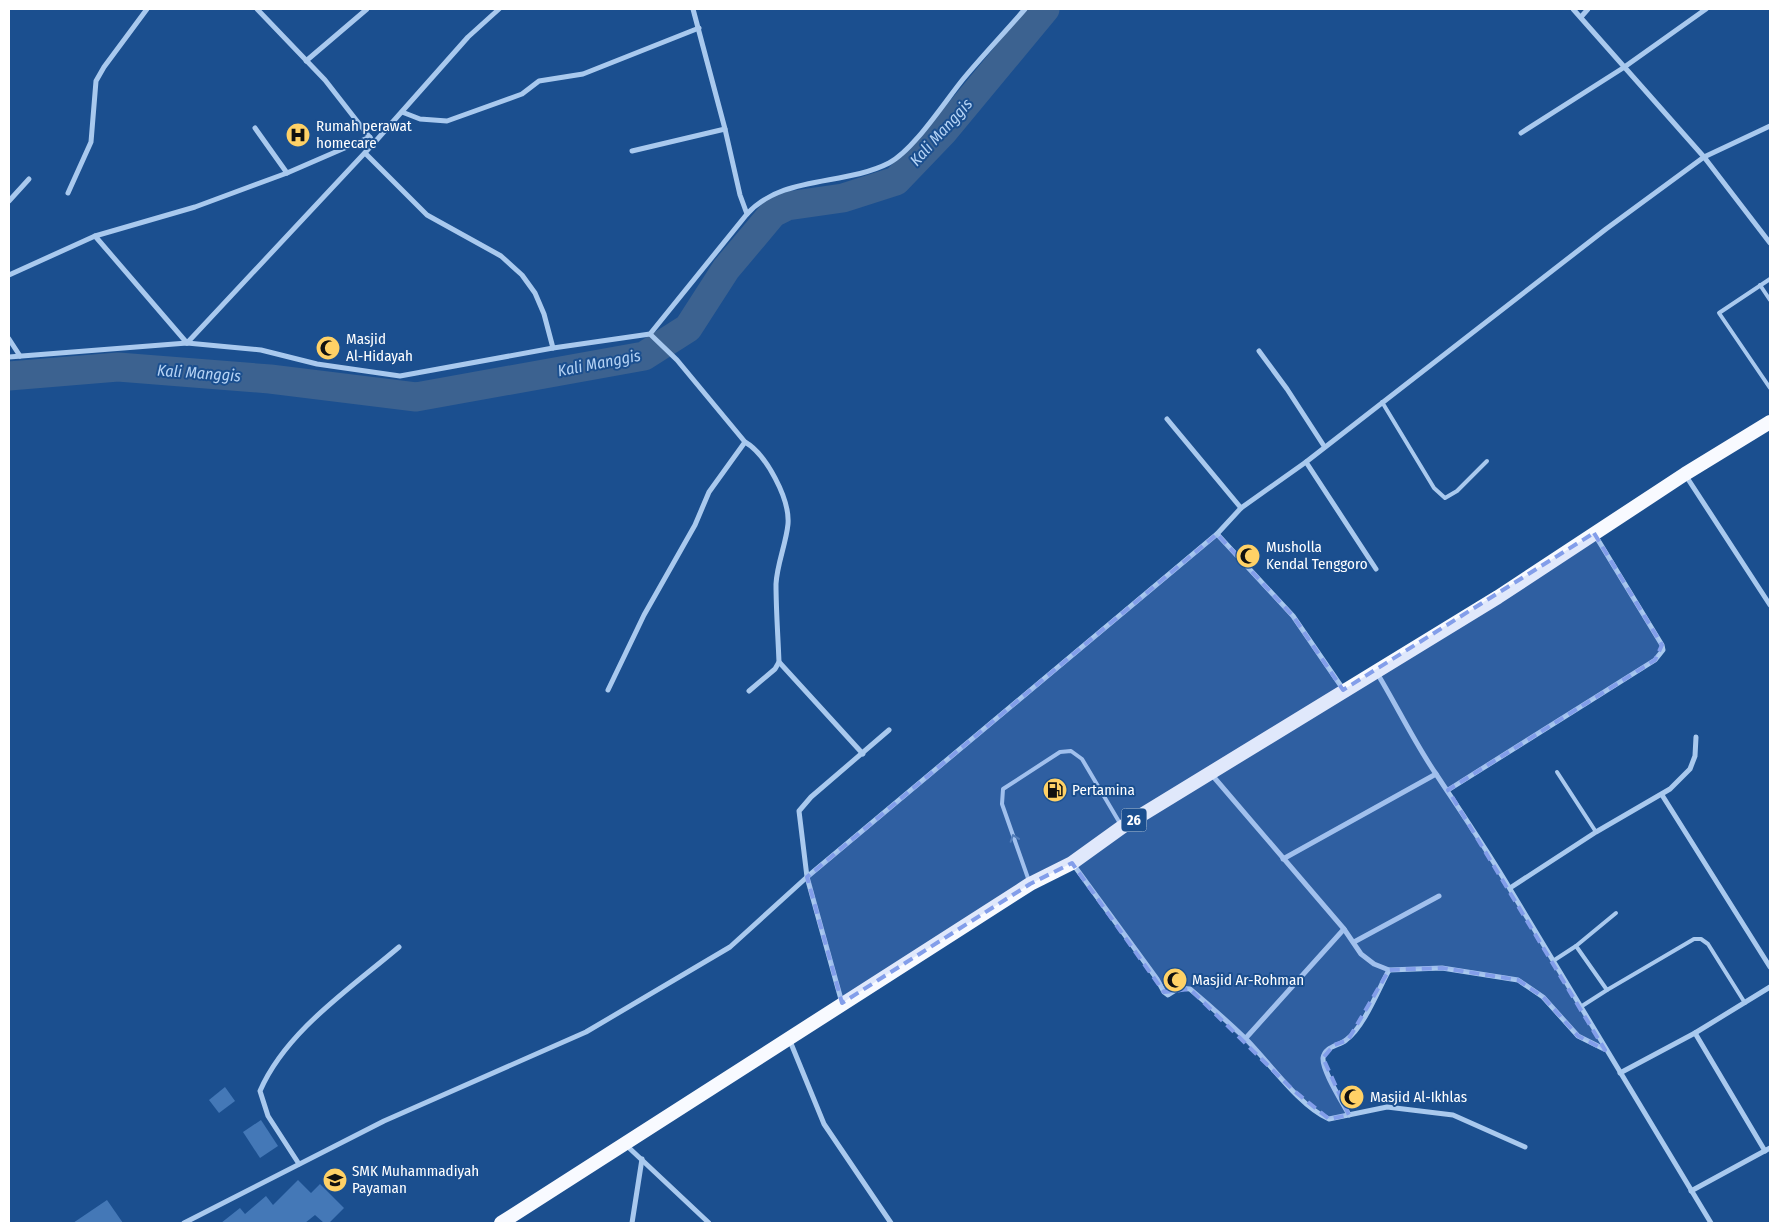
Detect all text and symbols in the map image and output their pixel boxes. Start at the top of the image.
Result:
water label: Kali Manggis [906,94,976,170]
place label: Rumah perawat homecare [316,117,412,152]
hospital icon: Rumah perawat homecare [285,122,311,148]
place label: Masjid Al-Hidayah [346,330,413,365]
mosque icon: Masjid Al-Hidayah [315,335,341,361]
water label: Kali Manggis [556,346,642,380]
water label: Kali Manggis [156,361,242,385]
place label: Musholla Kendal Tenggoro [1266,538,1368,573]
mosque icon: Musholla Kendal Tenggoro [1235,543,1261,569]
fuel station icon: Pertamina [1042,777,1068,803]
place label: Pertamina [1072,781,1135,799]
road number: 26 [1122,808,1146,832]
one-way arrow [1010,834,1020,843]
mosque icon: Masjid Ar-Rohman [1162,967,1188,993]
place label: Masjid Ar-Rohman [1192,971,1304,989]
mosque icon: Masjid Al-Ikhlas [1339,1084,1365,1110]
place label: Masjid Al-Ikhlas [1370,1088,1467,1106]
place label: SMK Muhammadiyah Payaman [352,1162,479,1197]
school or university icon: SMK Muhammadiyah Payaman [322,1167,348,1193]

